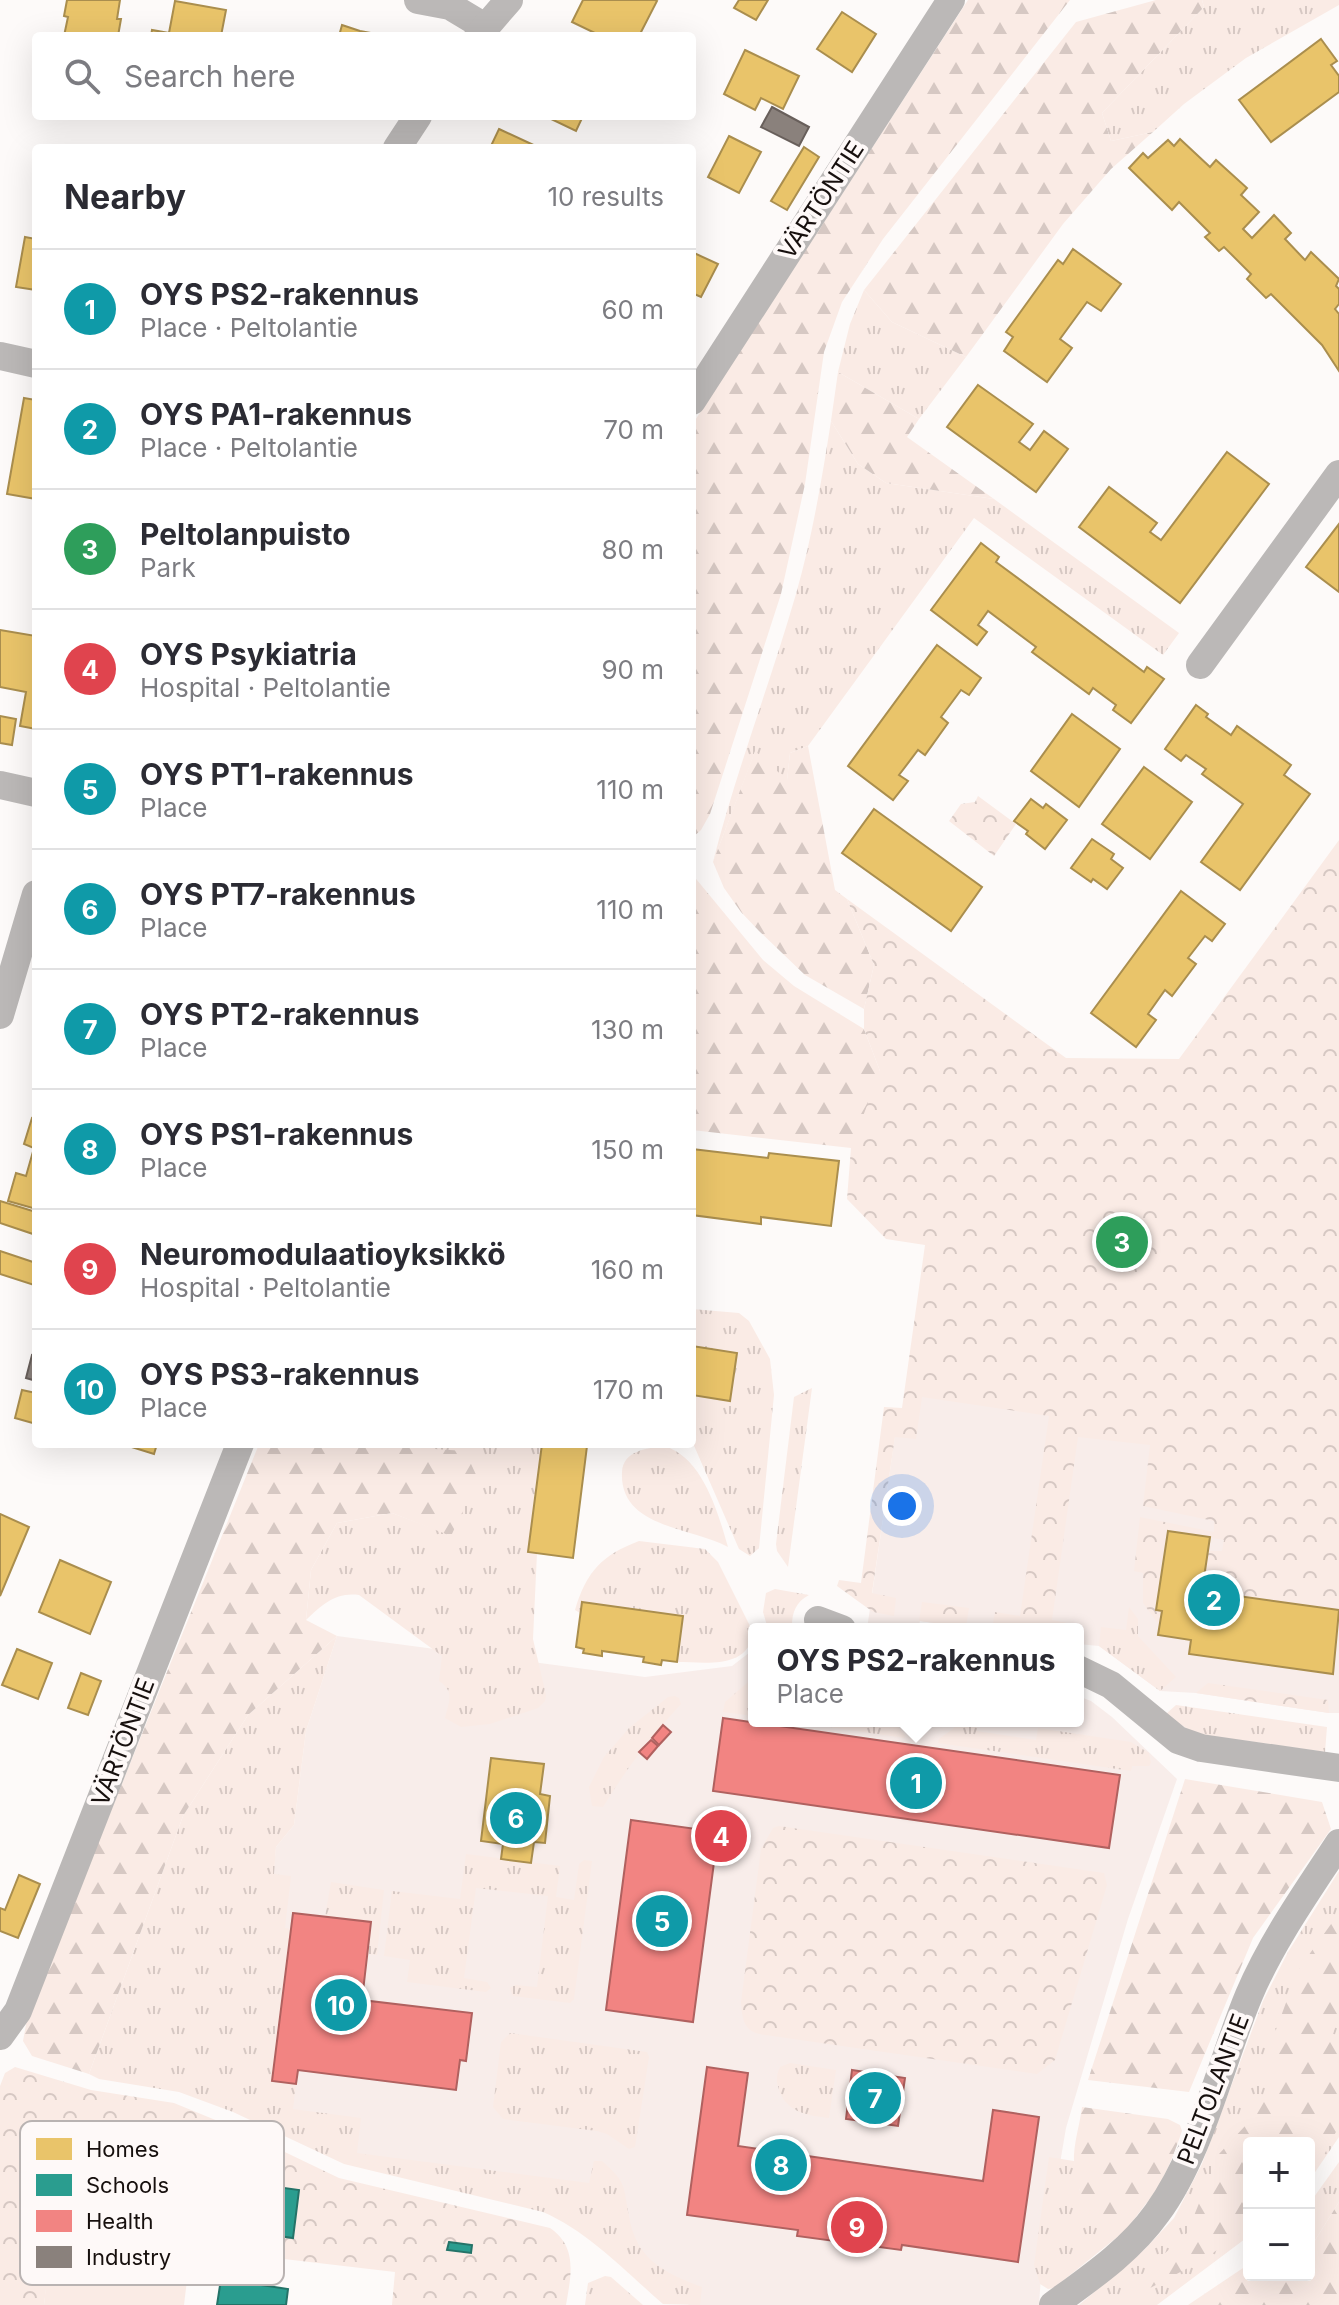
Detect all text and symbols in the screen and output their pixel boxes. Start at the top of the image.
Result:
search box [32,32,696,120]
icon: search [60,54,104,98]
text: Search here [124,58,296,94]
street label: VÄRTÖNTIE [772,136,870,264]
text: Nearby [64,176,186,217]
text: 10 results [547,181,664,212]
text: OYS PS2-rakennus [140,276,419,312]
text: 1 [84,294,96,325]
text: 60 m [601,294,664,325]
text: Place · Peltolantie [140,312,358,343]
text: OYS PA1-rakennus [140,396,412,432]
text: 2 [82,414,98,445]
text: 70 m [603,414,664,445]
text: Place · Peltolantie [140,432,358,463]
text: Peltolanpuisto [140,516,351,552]
text: 3 [82,534,98,565]
text: 80 m [601,534,664,565]
text: Park [140,552,196,583]
text: OYS Psykiatria [140,636,357,672]
text: 4 [81,654,99,685]
text: 90 m [601,654,664,685]
text: Hospital · Peltolantie [140,672,391,703]
text: OYS PT1-rakennus [140,756,414,792]
text: 5 [82,774,98,805]
text: 110 m [596,774,664,805]
text: Place [140,792,208,823]
text: OYS PT7-rakennus [140,876,416,912]
text: 6 [82,894,98,925]
text: 110 m [596,894,664,925]
text: Place [140,912,208,943]
text: OYS PT2-rakennus [140,996,420,1032]
text: 7 [82,1014,98,1045]
text: 130 m [591,1014,664,1045]
text: Place [140,1032,208,1063]
text: OYS PS1-rakennus [140,1116,413,1152]
text: 8 [82,1134,98,1165]
text: 150 m [591,1134,664,1165]
text: Place [140,1152,208,1183]
pin: 3 [1096,1212,1148,1272]
text: Neuromodulaatioyksikkö [140,1236,506,1272]
text: 9 [82,1254,98,1285]
text: 160 m [591,1254,664,1285]
text: Hospital · Peltolantie [140,1272,391,1303]
text: OYS PS3-rakennus [140,1356,420,1392]
text: 10 [76,1374,104,1405]
text: 170 m [593,1374,664,1405]
text: Place [140,1392,208,1423]
your location [882,1486,922,1526]
pin: 2 [1188,1570,1240,1630]
popup [748,1623,1084,1727]
text: OYS PS2-rakennus [776,1642,1056,1678]
street label: VÄRTÖNTIE [85,1674,161,1810]
text: Place [776,1678,844,1709]
pin: 1 [890,1753,942,1813]
pin: 6 [490,1788,542,1848]
pin: 4 [695,1806,747,1866]
pin: 5 [636,1891,688,1951]
pin: 10 [315,1975,367,2035]
street label: PELTOLANTIE [1171,2010,1255,2168]
pin: 7 [849,2068,901,2128]
legend [20,2121,284,2285]
pin: 8 [755,2135,807,2195]
text: Homes [86,2136,159,2162]
map controls [1243,2137,1315,2281]
button: + [1243,2137,1315,2209]
text: Schools [86,2172,169,2198]
pin: 9 [831,2197,883,2257]
text: Health [86,2208,154,2234]
button: − [1243,2209,1315,2281]
text: Industry [86,2244,171,2270]

